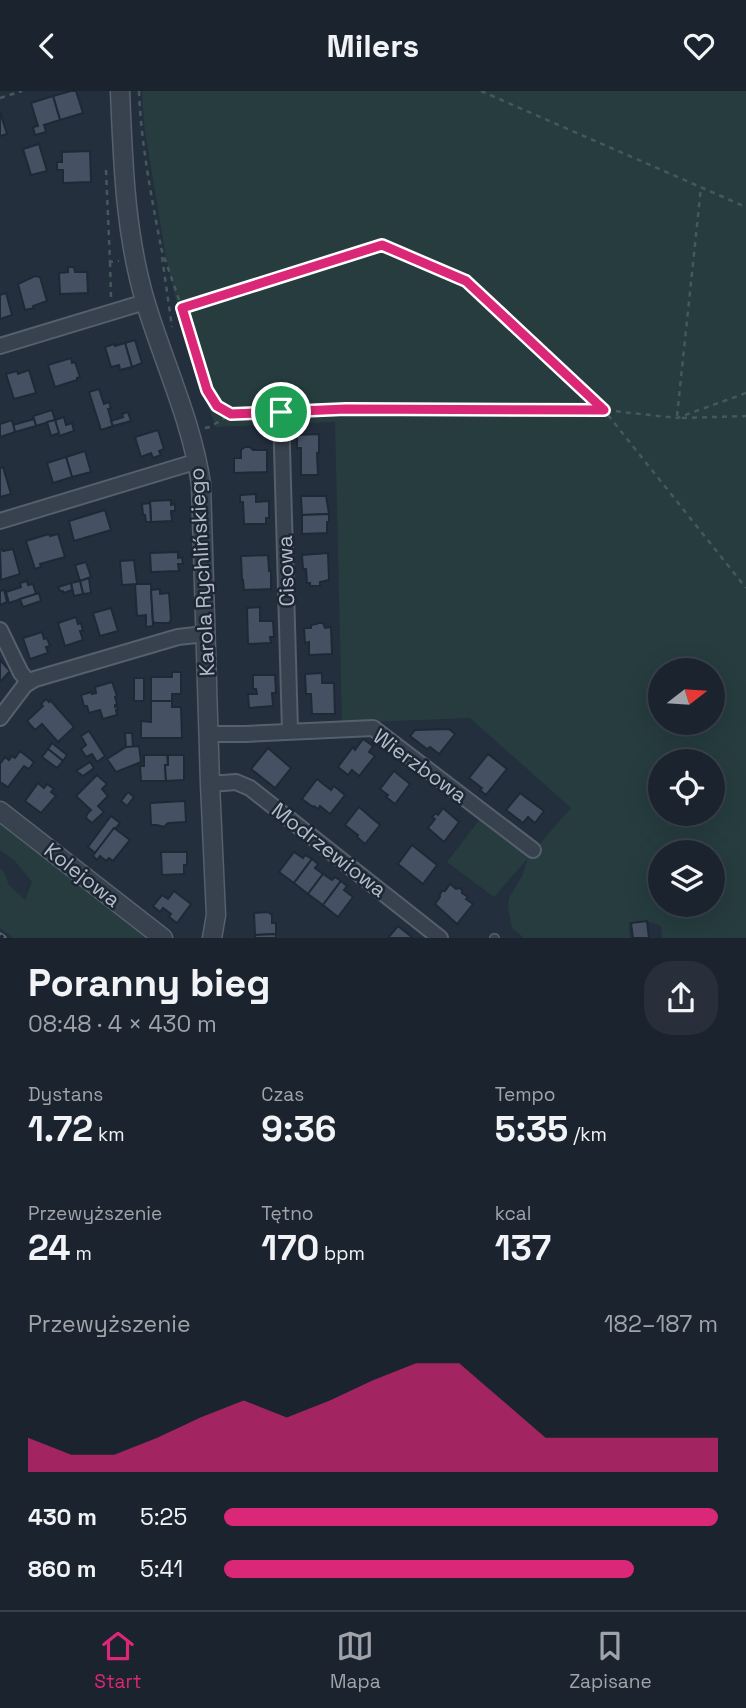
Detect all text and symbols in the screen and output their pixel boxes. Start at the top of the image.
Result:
text: Milers [327,26,419,66]
icon: back [28,27,66,65]
icon: heart [680,27,718,65]
pin [251,382,311,442]
icon: arrive [262,393,300,431]
street label: Karola Rychlińskiego [183,467,220,677]
street label: Cisowa [271,535,300,607]
north arrow [648,658,724,735]
map controls [648,658,725,917]
street label: Wierzbowa [368,722,473,809]
button: locate [648,749,725,826]
street label: Modrzewiowa [266,796,392,903]
street label: Kolejowa [39,836,126,913]
button: layers [648,840,725,917]
text: Poranny bieg [28,959,270,1007]
button: share [644,961,718,1035]
text: 08:48 · 4 × 430 m [28,1009,217,1039]
text: Dystans [28,1082,103,1107]
text: Czas [261,1082,304,1107]
text: Tempo [495,1082,556,1107]
text: 1.72 [28,1107,93,1151]
text: 9:36 [261,1107,336,1151]
text: 5:35 [495,1107,568,1151]
text: km [93,1122,125,1147]
text: /km [568,1122,607,1147]
text: Przewyższenie [28,1201,162,1226]
text: Tętno [261,1201,314,1226]
text: kcal [495,1201,531,1226]
text: 24 [28,1226,71,1270]
text: 170 [261,1226,319,1270]
text: 137 [495,1226,551,1270]
text: m [71,1241,92,1266]
text: bpm [319,1241,365,1266]
text: Przewyższenie [28,1309,191,1339]
text: 182–187 m [604,1309,718,1339]
text: 430 m [28,1502,97,1532]
text: 5:25 [140,1502,187,1532]
text: 860 m [28,1554,96,1584]
text: 5:41 [140,1554,183,1584]
tab: Start [94,1627,141,1694]
tab: Mapa [330,1627,381,1694]
tab: Zapisane [569,1627,652,1694]

